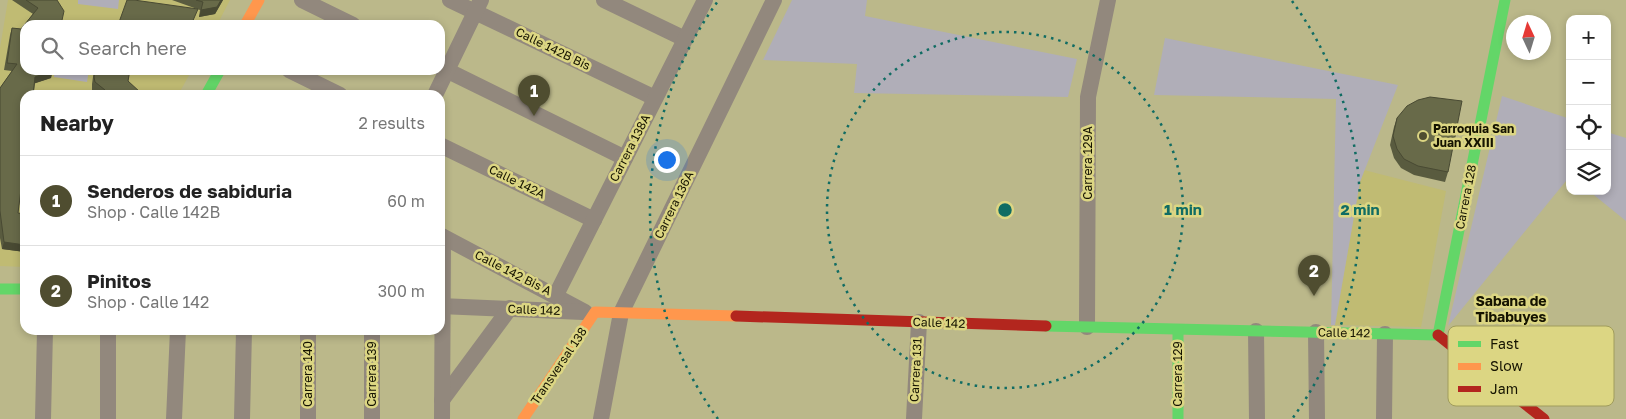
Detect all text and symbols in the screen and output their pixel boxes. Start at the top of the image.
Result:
north arrow [1506,15,1551,60]
map controls [1566,15,1611,195]
button: + [1566,15,1611,60]
search box [20,20,445,75]
street label: Calle 142B Bis [513,24,593,73]
icon: search [38,34,66,62]
text: Search here [78,36,187,59]
button: − [1566,60,1611,105]
pin: 1 [518,75,550,116]
button: locate [1566,105,1611,150]
text: Nearby [40,110,114,136]
street label: Carrera 138A [606,112,653,184]
text: 2 results [359,113,425,133]
place label: Parroquia San Juan XXIII [1433,121,1514,150]
street label: Carrera 129A [1080,126,1095,200]
marker: Parroquia San Juan XXIII [1417,130,1429,142]
your location [654,147,680,173]
button: layers [1566,150,1611,195]
street label: Calle 142A [487,162,548,202]
street label: Carrera 128 [1452,163,1479,231]
street label: Carrera 136A [651,168,696,241]
text: Senderos de sabiduria [87,179,292,202]
text: 1 [52,191,60,211]
text: 60 m [387,191,425,211]
text: 1 min [1164,200,1202,218]
text: 2 min [1340,200,1380,218]
centre of rings [996,201,1014,219]
text: Shop · Calle 142B [87,202,220,222]
street label: Calle 142 Bis A [472,247,554,298]
pin: 2 [1298,255,1330,296]
text: Pinitos [87,269,151,292]
text: 2 [51,281,61,301]
text: 300 m [378,281,425,301]
text: Shop · Calle 142 [87,292,209,312]
district label: Sabana de Tibabuyes [1475,292,1547,325]
street label: Calle 142 [507,301,561,318]
street label: Calle 142 [912,314,966,331]
street label: Transversal 138 [527,324,590,407]
street label: Calle 142 [1318,325,1370,340]
legend [1448,326,1614,406]
text: Fast [1490,335,1519,352]
street label: Carrera 131 [906,337,925,402]
street label: Carrera 140 [300,341,315,407]
street label: Carrera 139 [364,341,379,407]
street label: Carrera 129 [1170,341,1185,407]
text: Slow [1490,357,1523,374]
text: Jam [1490,380,1518,397]

